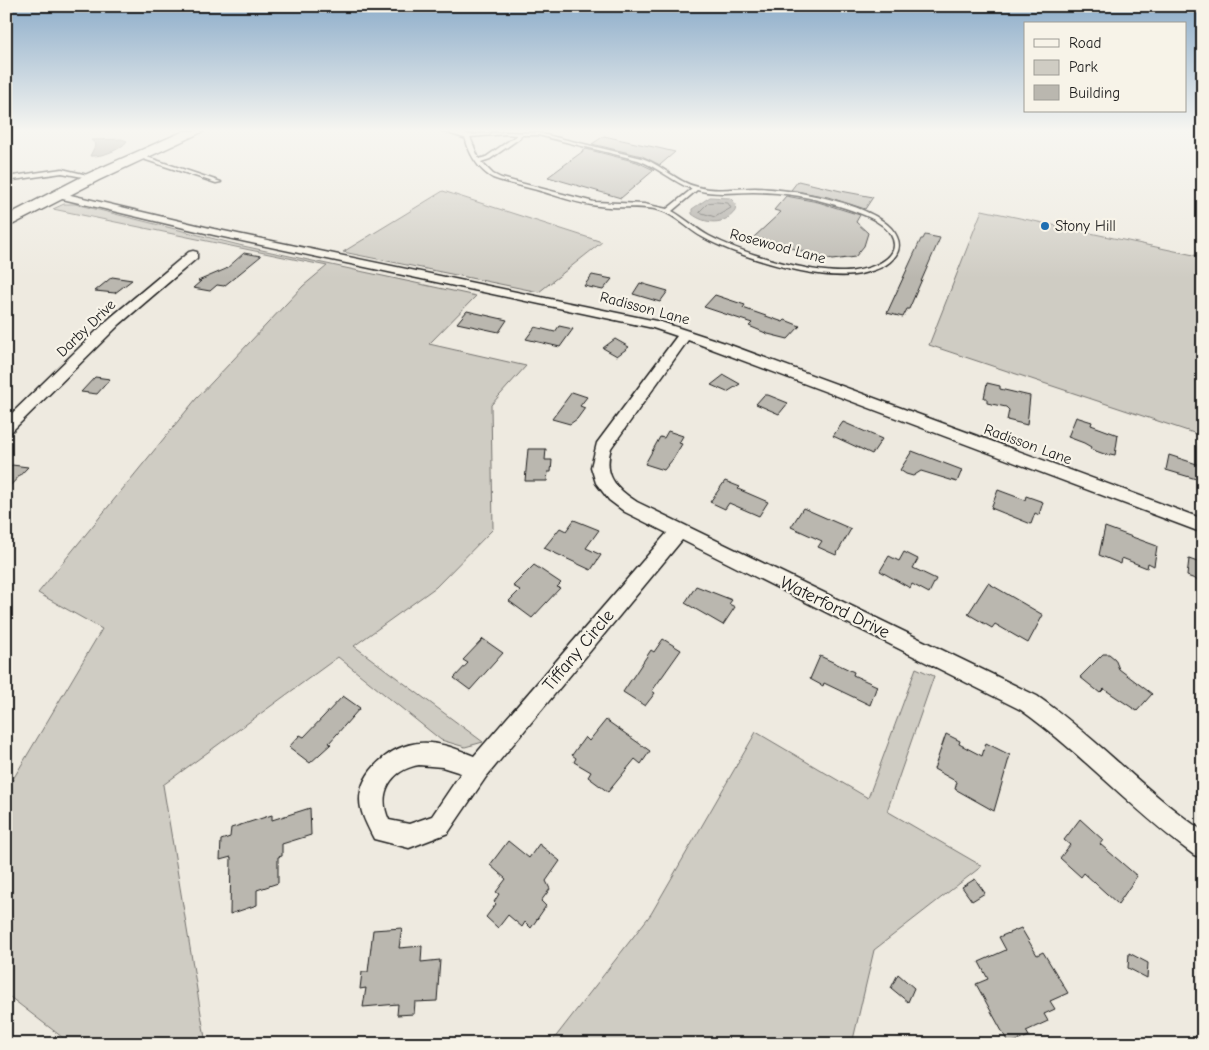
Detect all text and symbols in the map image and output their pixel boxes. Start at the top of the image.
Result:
legend [1024,22,1186,112]
text: Road [1069,34,1101,52]
text: Park [1069,58,1098,76]
text: Building [1069,84,1120,102]
place label: Stony Hill [1055,217,1116,235]
marker: Stony Hill [1039,220,1051,232]
street label: Rosewood Lane [728,225,828,268]
street label: Radisson Lane [598,287,692,329]
street label: Darby Drive [53,295,120,361]
street label: Radisson Lane [982,420,1075,468]
street label: Waterford Drive [776,572,893,643]
street label: Tiffany Circle [538,605,619,695]

